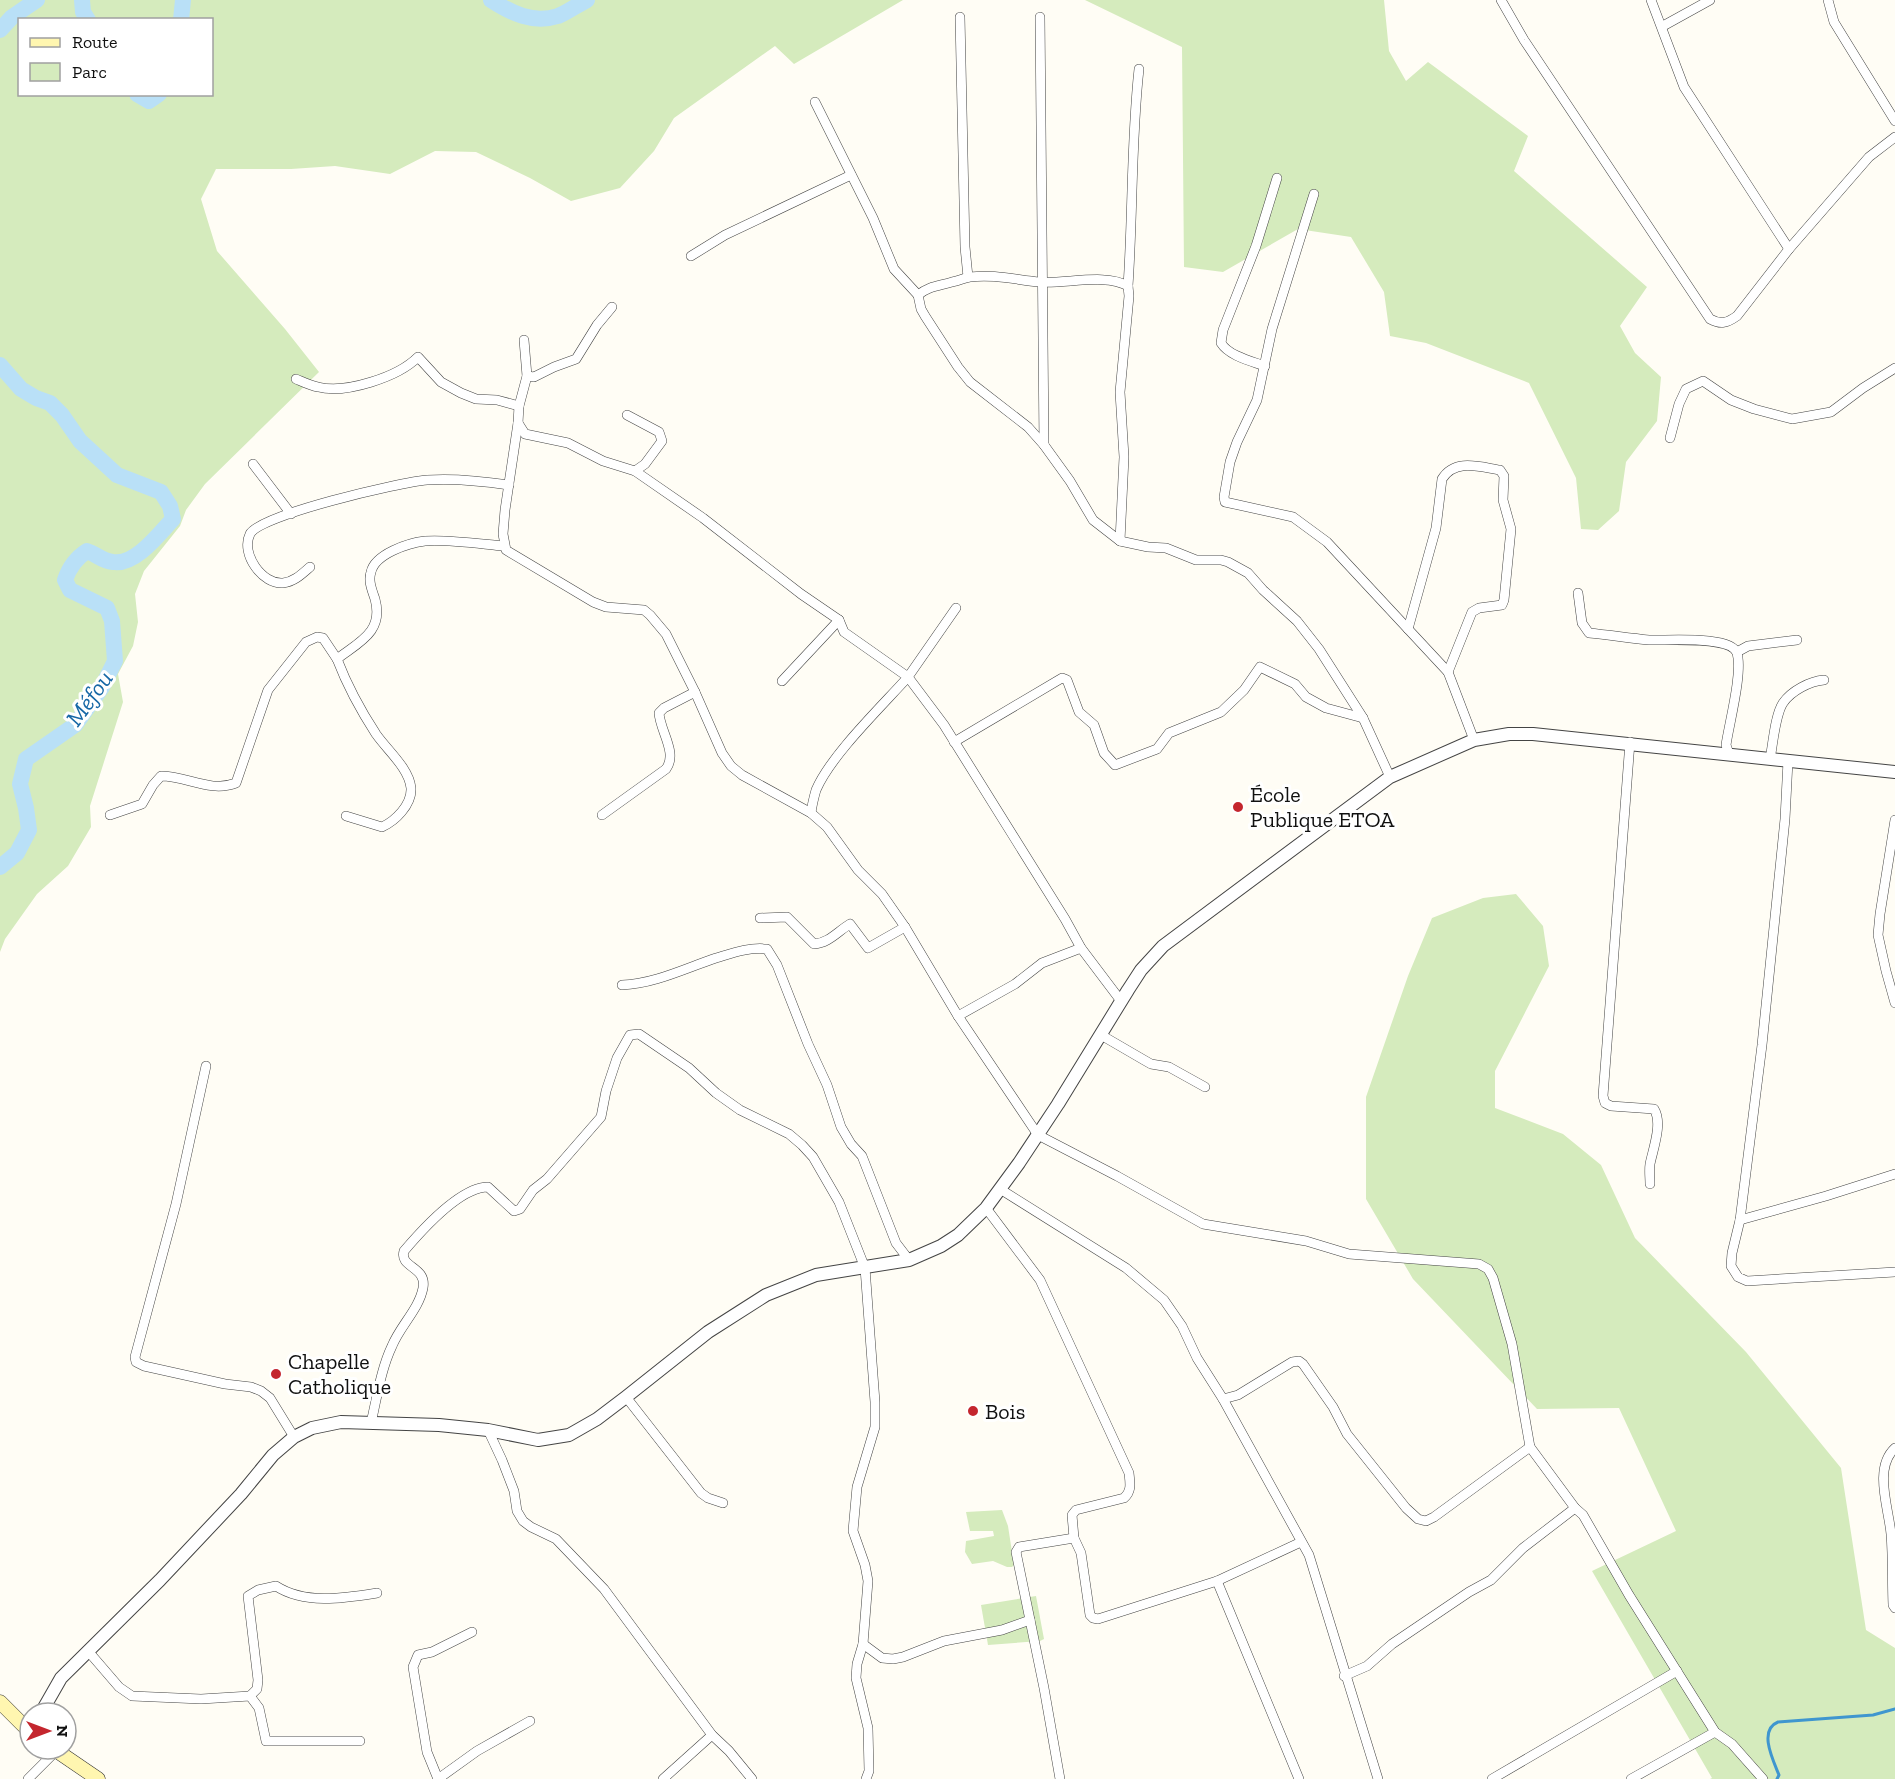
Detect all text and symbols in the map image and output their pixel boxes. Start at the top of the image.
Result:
legend [18,18,213,96]
text: Route [72,31,117,53]
text: Parc [72,61,107,83]
water label: Méfou [59,665,119,731]
place label: École Publique ETOA [1250,781,1395,833]
marker: École Publique ETOA [1231,800,1245,814]
place label: Chapelle Catholique [288,1348,391,1400]
marker: Chapelle Catholique [269,1367,283,1381]
place label: Bois [985,1398,1025,1425]
marker: Bois [966,1404,980,1418]
north arrow [18,1701,78,1761]
text: N [53,1725,72,1737]

